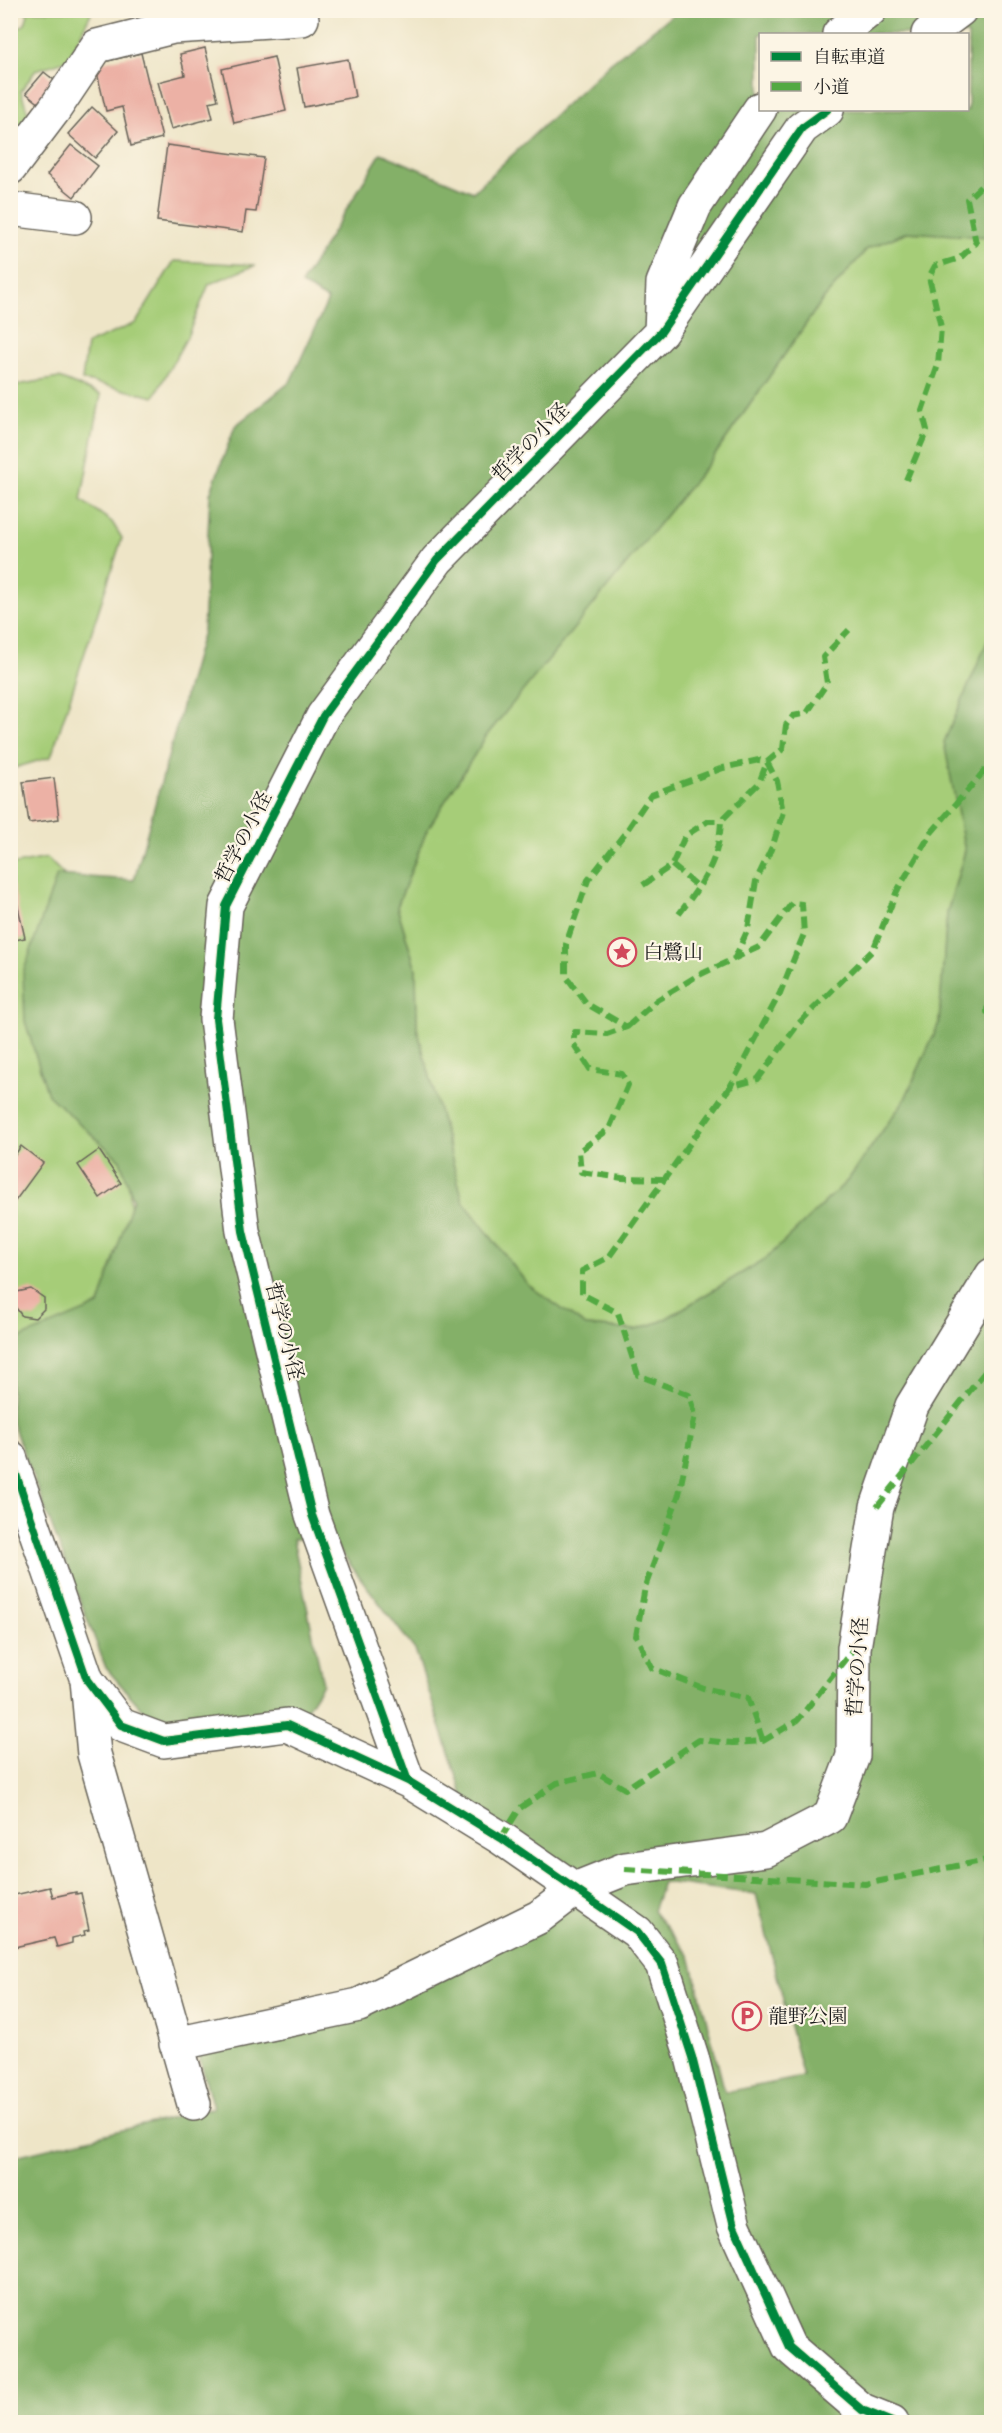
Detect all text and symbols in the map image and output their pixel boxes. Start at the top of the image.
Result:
legend [759,33,969,111]
text: 自転車道 [813,47,885,68]
text: 小道 [813,77,849,98]
street label: 哲学の小径 [487,398,573,486]
street label: 哲学の小径 [210,787,276,887]
place icon: 白鷺山 [606,936,638,968]
place label: 白鷺山 [643,941,703,964]
street label: 哲学の小径 [261,1280,308,1382]
street label: 哲学の小径 [843,1616,872,1718]
parking icon: 龍野公園 [731,2000,763,2032]
place label: 龍野公園 [768,2005,848,2028]

